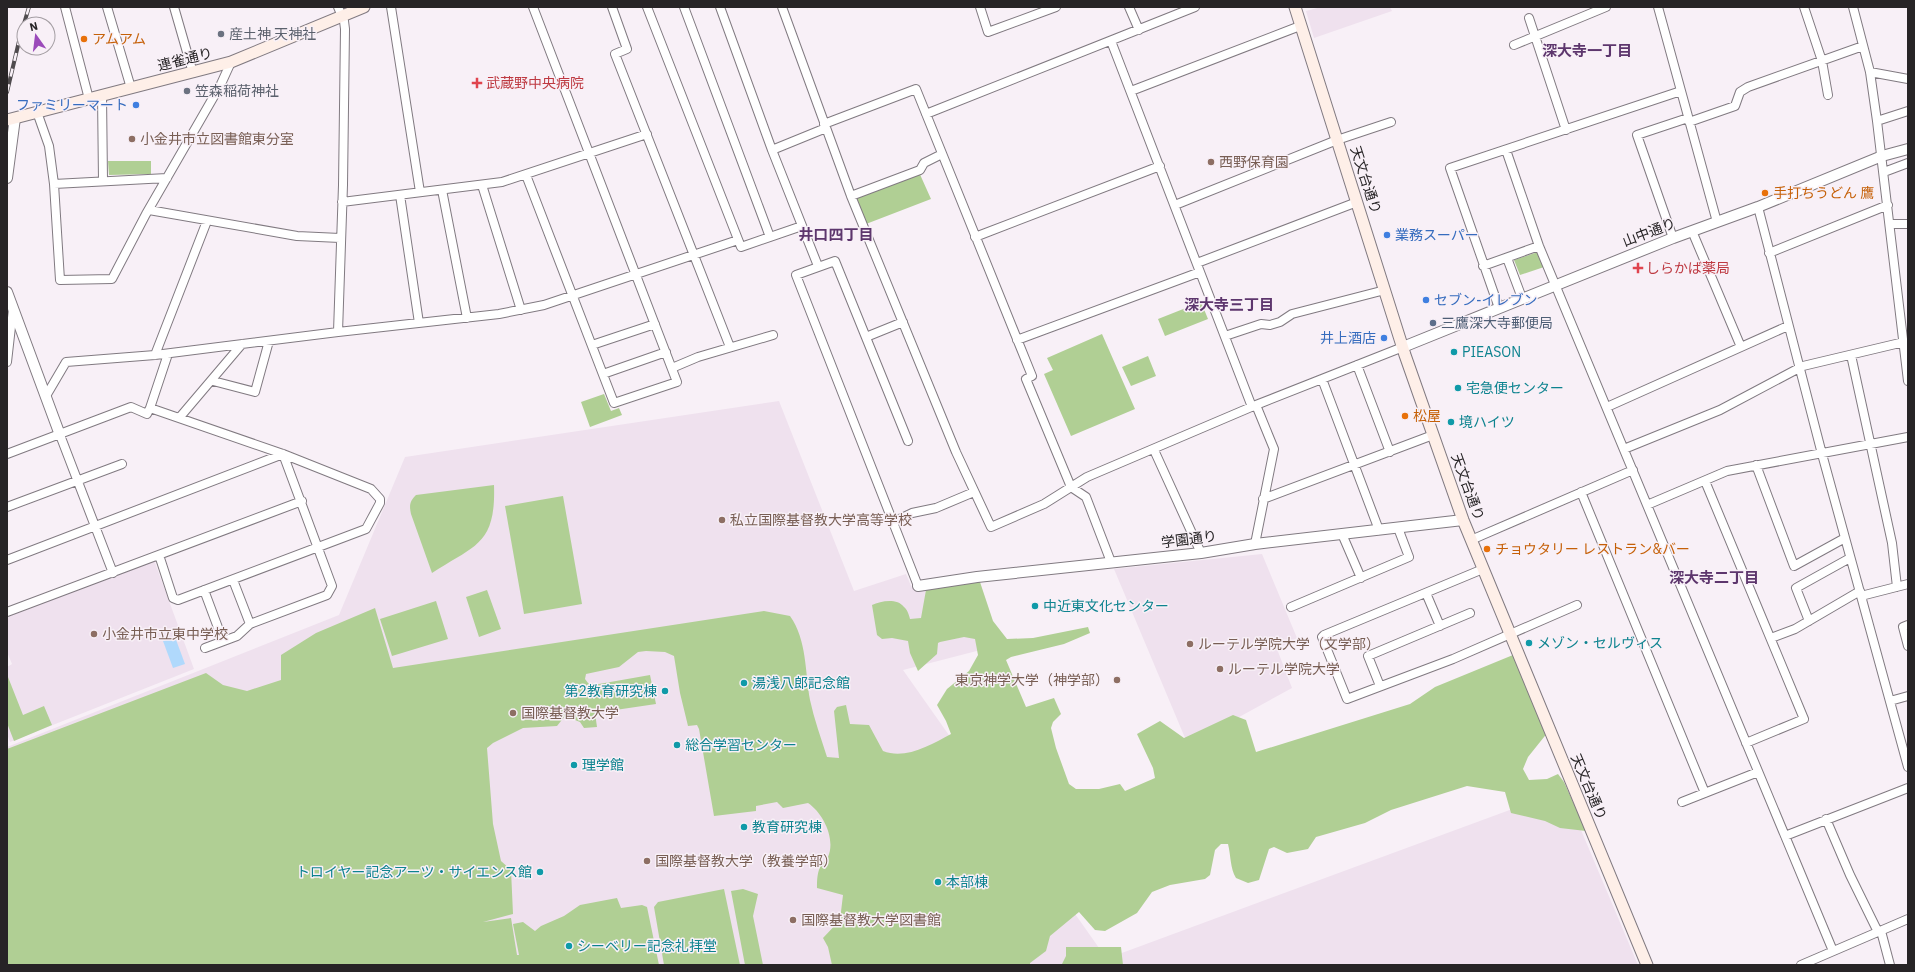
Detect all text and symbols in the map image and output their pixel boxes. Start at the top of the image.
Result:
north arrow [16,16,56,56]
text: N [28,19,39,34]
place label: 産土神 天神社 [229,25,316,43]
marker: 産土神 天神社 [216,29,226,39]
place label: アムアム [92,30,146,48]
marker: アムアム [79,34,89,44]
district label: 深大寺一丁目 [1542,41,1632,60]
street label: 連雀通り [156,43,214,75]
place label: 武蔵野中央病院 [486,74,584,92]
marker: 武蔵野中央病院 [471,77,483,89]
place label: 笠森稲荷神社 [195,82,279,100]
marker: 笠森稲荷神社 [182,86,192,96]
place label: ファミリーマート [16,96,128,114]
marker: ファミリーマート [131,100,141,110]
place label: 小金井市立図書館東分室 [140,130,294,148]
marker: 小金井市立図書館東分室 [127,134,137,144]
street label: 天文台通り [1347,144,1385,216]
place label: 西野保育園 [1219,153,1289,171]
marker: 西野保育園 [1206,157,1216,167]
place label: 手打ちうどん 鷹 [1773,184,1874,202]
marker: 手打ちうどん 鷹 [1760,188,1770,198]
street label: 山中通り [1620,214,1678,250]
district label: 井口四丁目 [798,225,874,244]
place label: 業務スーパー [1395,226,1479,244]
marker: 業務スーパー [1382,230,1392,240]
place label: しらかば薬局 [1646,259,1730,277]
marker: しらかば薬局 [1633,263,1643,273]
place label: セブン-イレブン [1434,291,1538,309]
district label: 深大寺三丁目 [1184,295,1274,314]
marker: セブン-イレブン [1421,295,1431,305]
place label: 三鷹深大寺郵便局 [1441,314,1553,332]
marker: 三鷹深大寺郵便局 [1428,318,1438,328]
place label: 井上酒店 [1320,329,1376,347]
marker: 井上酒店 [1379,333,1389,343]
place label: PIEASON [1462,343,1521,361]
marker: PIEASON [1449,347,1459,357]
place label: 宅急便センター [1466,379,1564,397]
marker: 宅急便センター [1453,383,1463,393]
place label: 松屋 [1413,407,1441,425]
marker: 松屋 [1400,411,1410,421]
place label: 境ハイツ [1459,413,1515,431]
marker: 境ハイツ [1446,417,1456,427]
street label: 天文台通り [1448,451,1488,523]
place label: 私立国際基督教大学高等学校 [730,511,912,529]
marker: 私立国際基督教大学高等学校 [717,515,727,525]
street label: 学園通り [1160,527,1218,551]
place label: チョウタリー レストラン&バー [1495,540,1690,558]
marker: チョウタリー レストラン&バー [1482,544,1492,554]
district label: 深大寺二丁目 [1669,568,1759,587]
place label: 中近東文化センター [1043,597,1169,615]
marker: 中近東文化センター [1030,601,1040,611]
place label: 小金井市立東中学校 [102,625,228,643]
marker: 小金井市立東中学校 [89,629,99,639]
place label: メゾン・セルヴィス [1537,634,1663,652]
place label: ルーテル学院大学（文学部） [1198,635,1380,653]
marker: メゾン・セルヴィス [1524,638,1534,648]
marker: ルーテル学院大学（文学部） [1185,639,1195,649]
place label: ルーテル学院大学 [1228,660,1340,678]
marker: ルーテル学院大学 [1215,664,1225,674]
place label: 東京神学大学（神学部） [955,671,1109,689]
place label: 湯浅八郎記念館 [752,674,850,692]
marker: 東京神学大学（神学部） [1112,675,1122,685]
marker: 湯浅八郎記念館 [739,678,749,688]
place label: 第2教育研究棟 [565,682,657,700]
marker: 第2教育研究棟 [660,686,670,696]
place label: 国際基督教大学 [521,704,619,722]
marker: 国際基督教大学 [508,708,518,718]
place label: 総合学習センター [685,736,797,754]
marker: 総合学習センター [672,740,682,750]
street label: 天文台通り [1567,751,1611,823]
place label: 理学館 [582,756,624,774]
marker: 理学館 [569,760,579,770]
place label: 教育研究棟 [752,818,822,836]
marker: 教育研究棟 [739,822,749,832]
place label: 国際基督教大学（教養学部） [655,852,837,870]
marker: 国際基督教大学（教養学部） [642,856,652,866]
place label: トロイヤー記念アーツ・サイエンス館 [296,863,532,881]
marker: トロイヤー記念アーツ・サイエンス館 [535,867,545,877]
place label: 本部棟 [946,873,988,891]
marker: 本部棟 [933,877,943,887]
place label: 国際基督教大学図書館 [801,911,941,929]
marker: 国際基督教大学図書館 [788,915,798,925]
place label: シーベリー記念礼拝堂 [577,937,717,955]
marker: シーベリー記念礼拝堂 [564,941,574,951]

